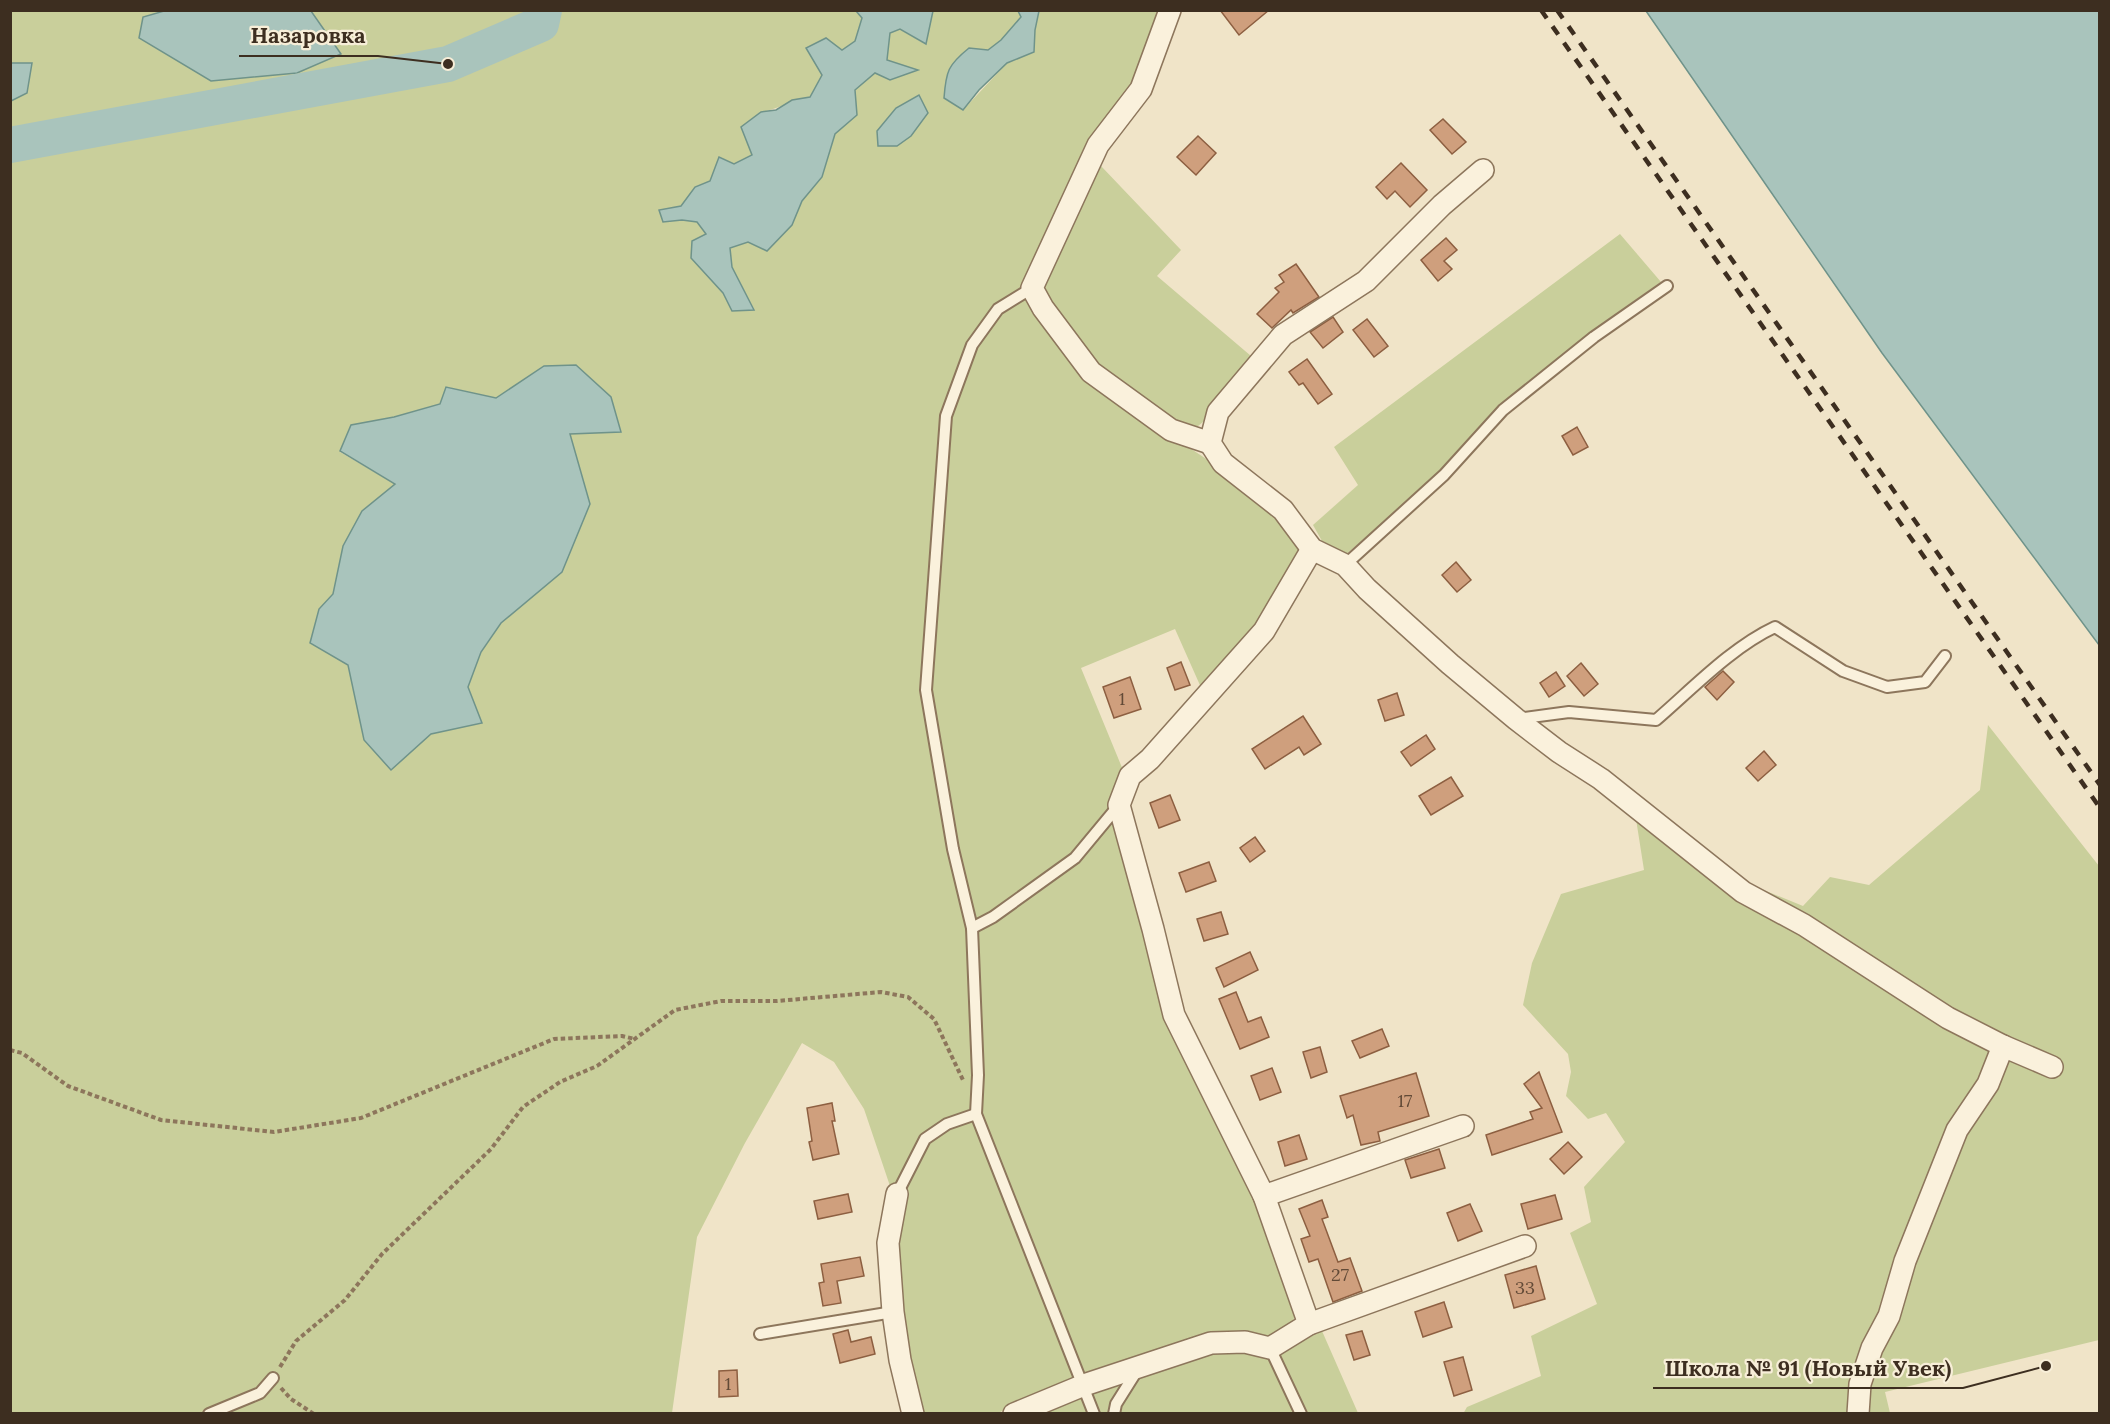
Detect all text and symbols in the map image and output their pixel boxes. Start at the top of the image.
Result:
callout: Назаровка [239,16,378,56]
text: Назаровка [250,21,366,49]
house number: 1 [1119,687,1125,710]
house number: 17 [1398,1089,1412,1112]
house number: 27 [1331,1263,1349,1286]
house number: 33 [1515,1276,1535,1299]
callout: Школа № 91 (Новый Увек) [1653,1348,1963,1388]
text: Школа № 91 (Новый Увек) [1665,1354,1951,1382]
house number: 1 [725,1372,731,1395]

